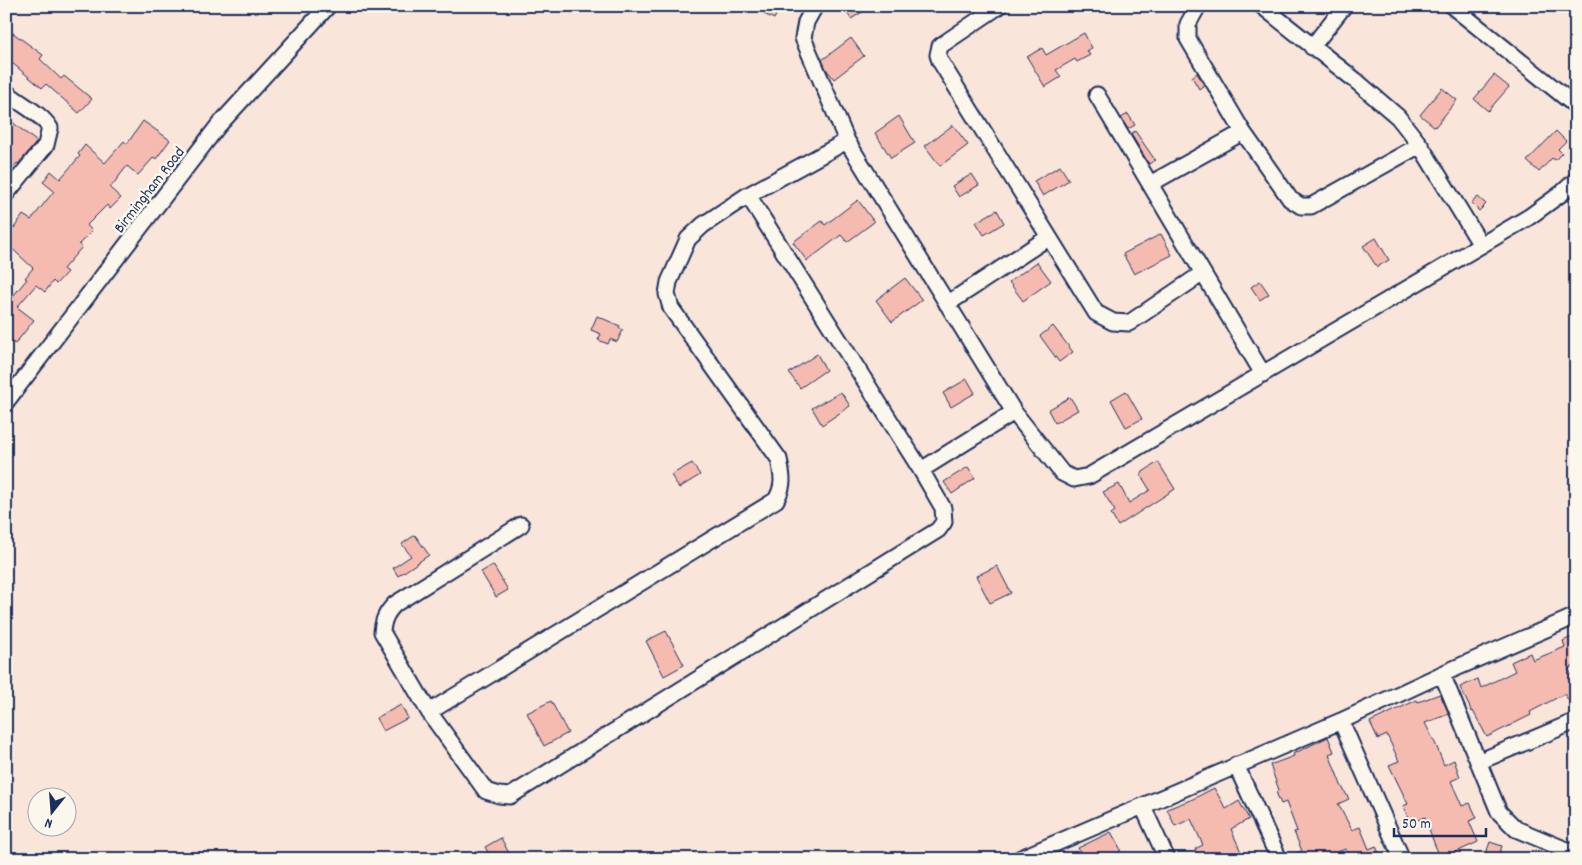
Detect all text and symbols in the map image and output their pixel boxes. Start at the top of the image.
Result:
street label: Birmingham Road [109,142,191,239]
north arrow [28,788,78,838]
scale bar [1394,805,1487,837]
text: N [42,812,55,833]
text: 50 m [1402,814,1431,836]

